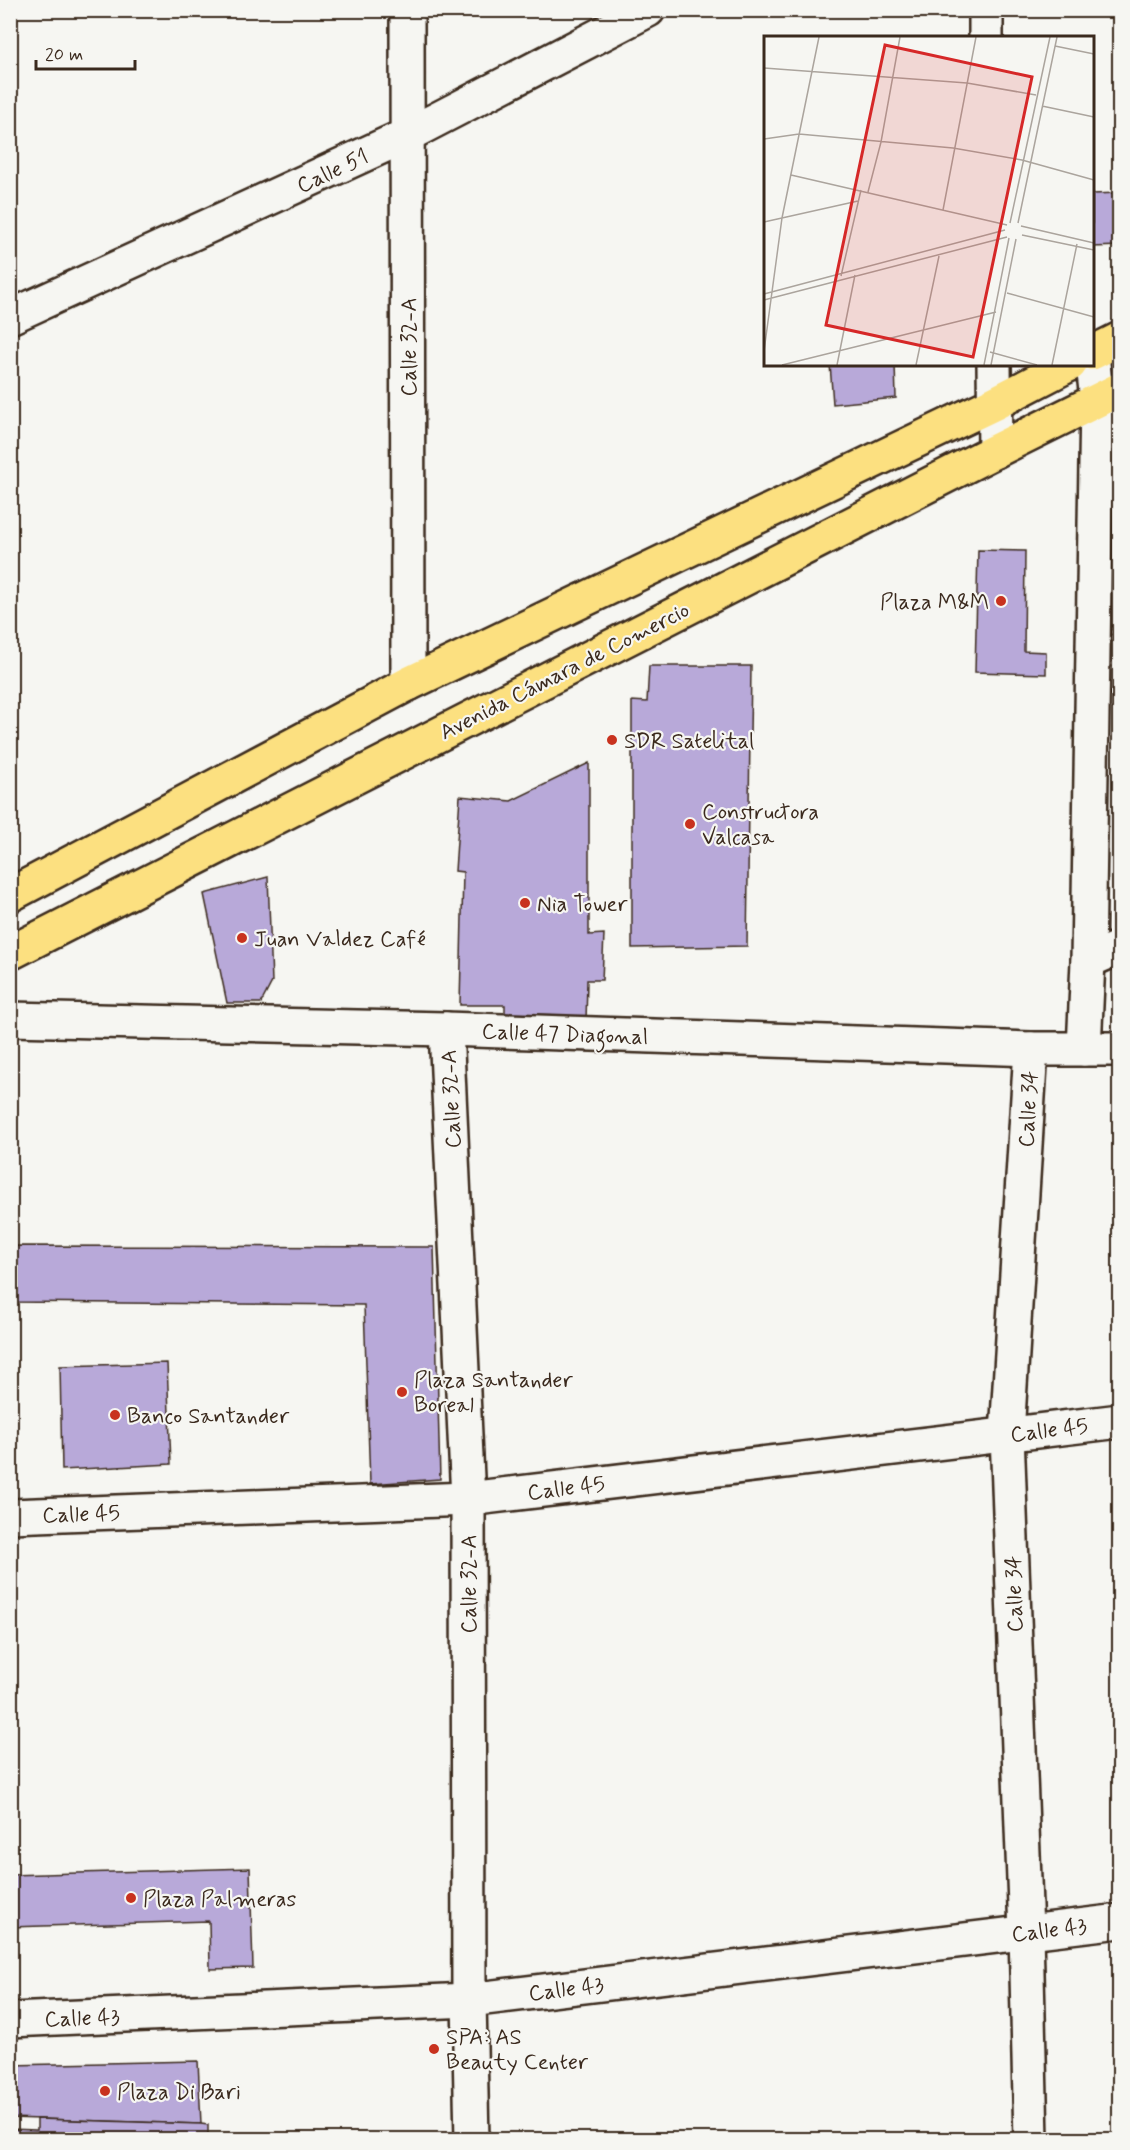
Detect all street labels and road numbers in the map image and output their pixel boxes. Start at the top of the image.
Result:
street label: Calle 51 [293,143,373,201]
street label: Calle 32-A [396,297,424,397]
street label: Avenida Cámara de Comercio [435,596,695,747]
street label: Calle 47 Diagonal [481,1018,649,1055]
street label: Calle 32-A [435,1049,469,1149]
street label: Calle 34 [1013,1070,1045,1148]
street label: Calle 45 [1009,1412,1090,1450]
street label: Calle 45 [526,1470,607,1508]
street label: Calle 45 [42,1500,120,1530]
street label: Calle 32-A [456,1534,484,1634]
street label: Calle 34 [1000,1555,1030,1633]
street label: Calle 43 [1010,1912,1088,1949]
street label: Calle 43 [527,1971,605,2008]
street label: Calle 43 [44,2004,120,2034]

